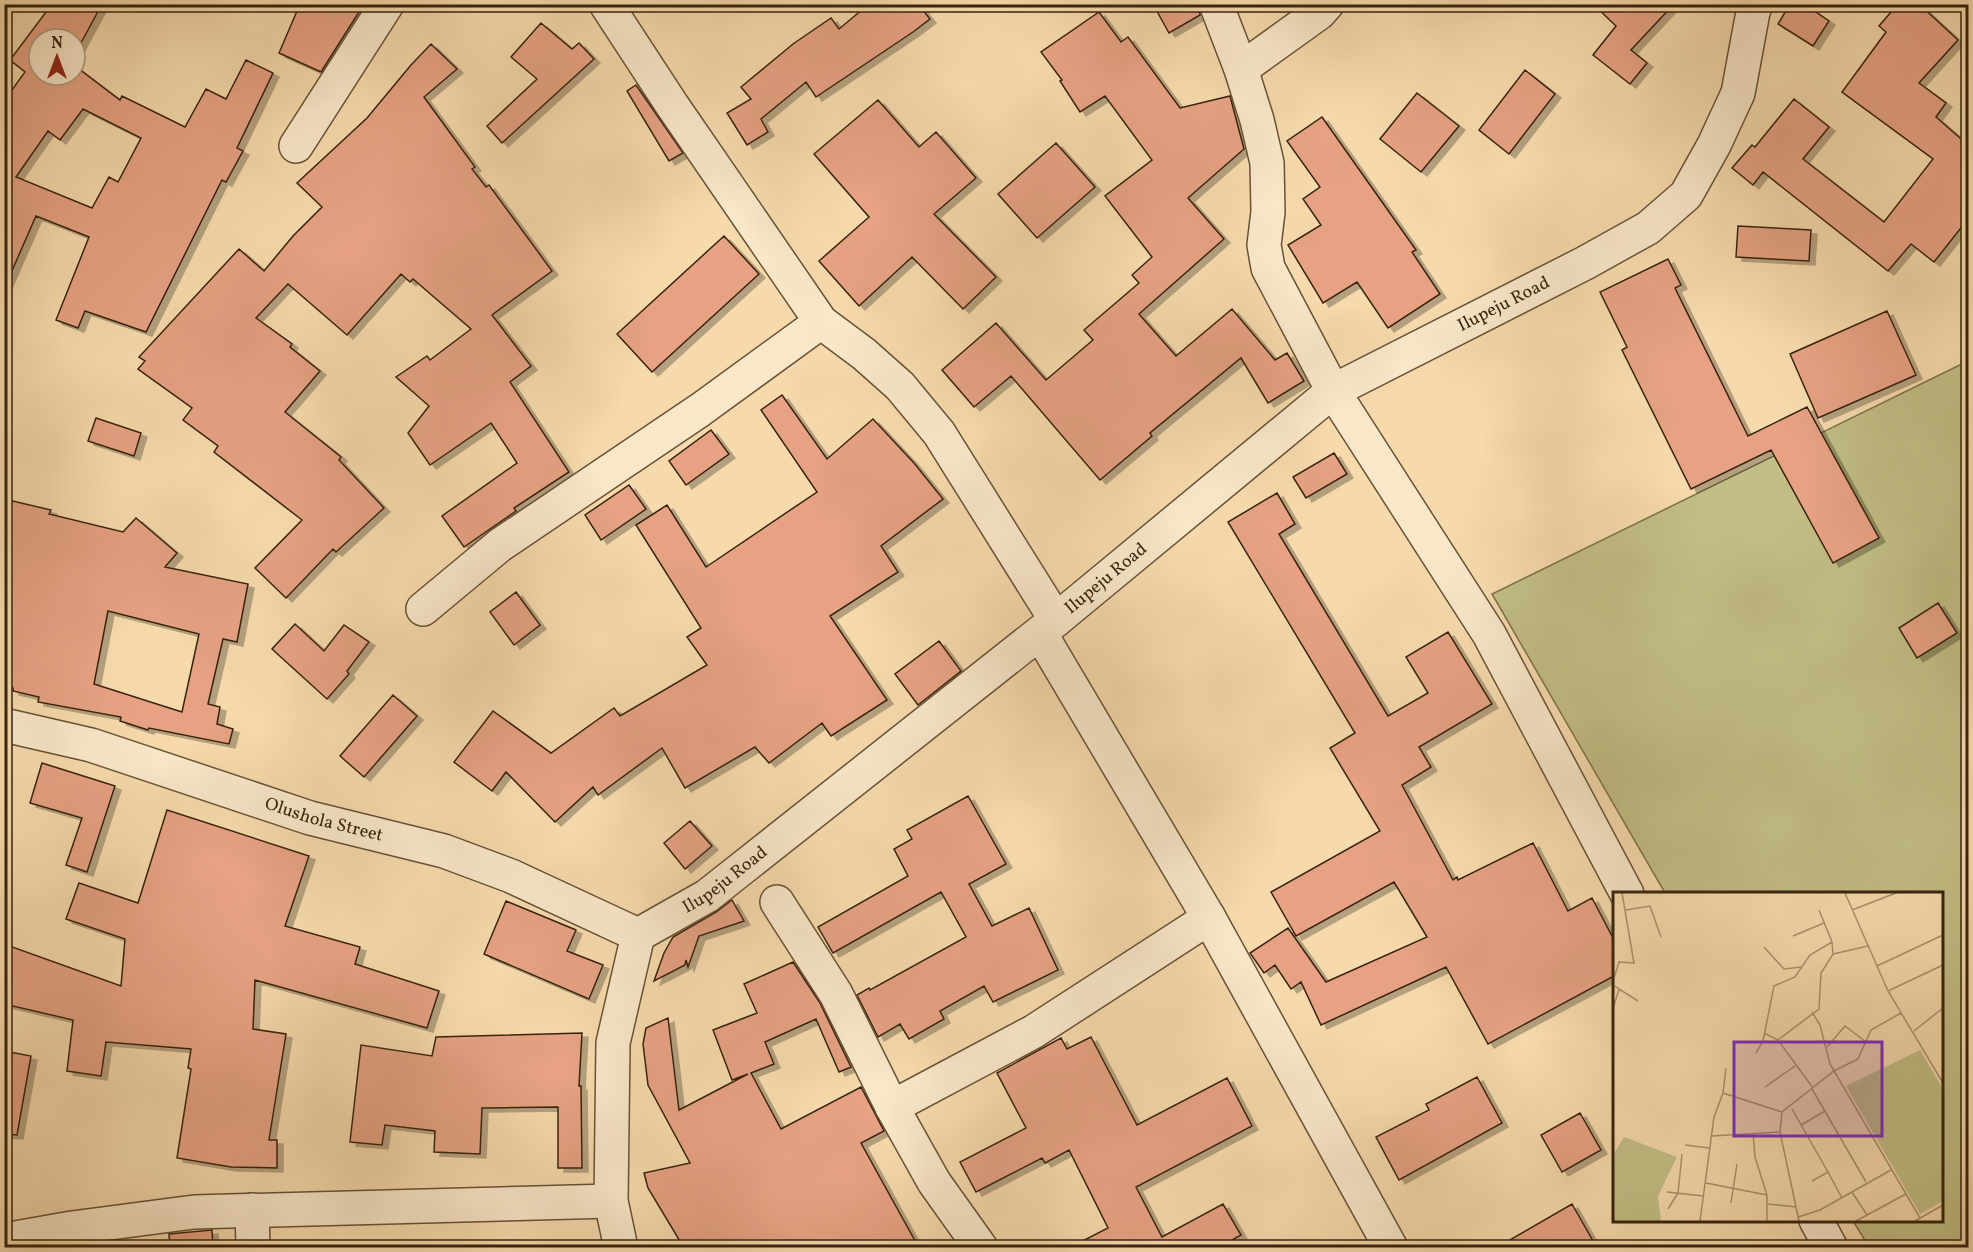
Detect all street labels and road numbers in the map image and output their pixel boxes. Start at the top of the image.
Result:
street label: Ilupeju Road [1453,270,1554,338]
street label: Ilupeju Road [1059,537,1153,620]
street label: Olushola Street [261,791,386,848]
street label: Ilupeju Road [678,840,773,920]

